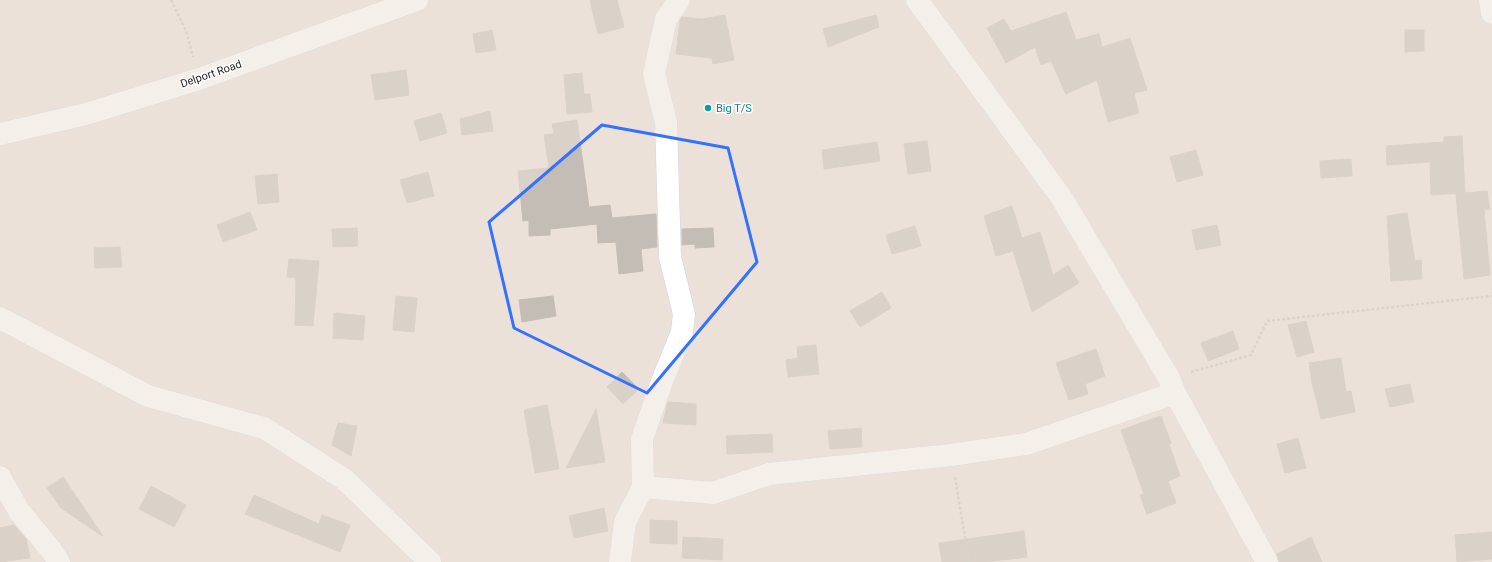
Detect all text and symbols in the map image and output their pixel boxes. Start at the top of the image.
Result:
street label: Delport Road [179,57,243,91]
place label: Big T/S [716,102,752,115]
marker: Big T/S [703,103,713,113]

